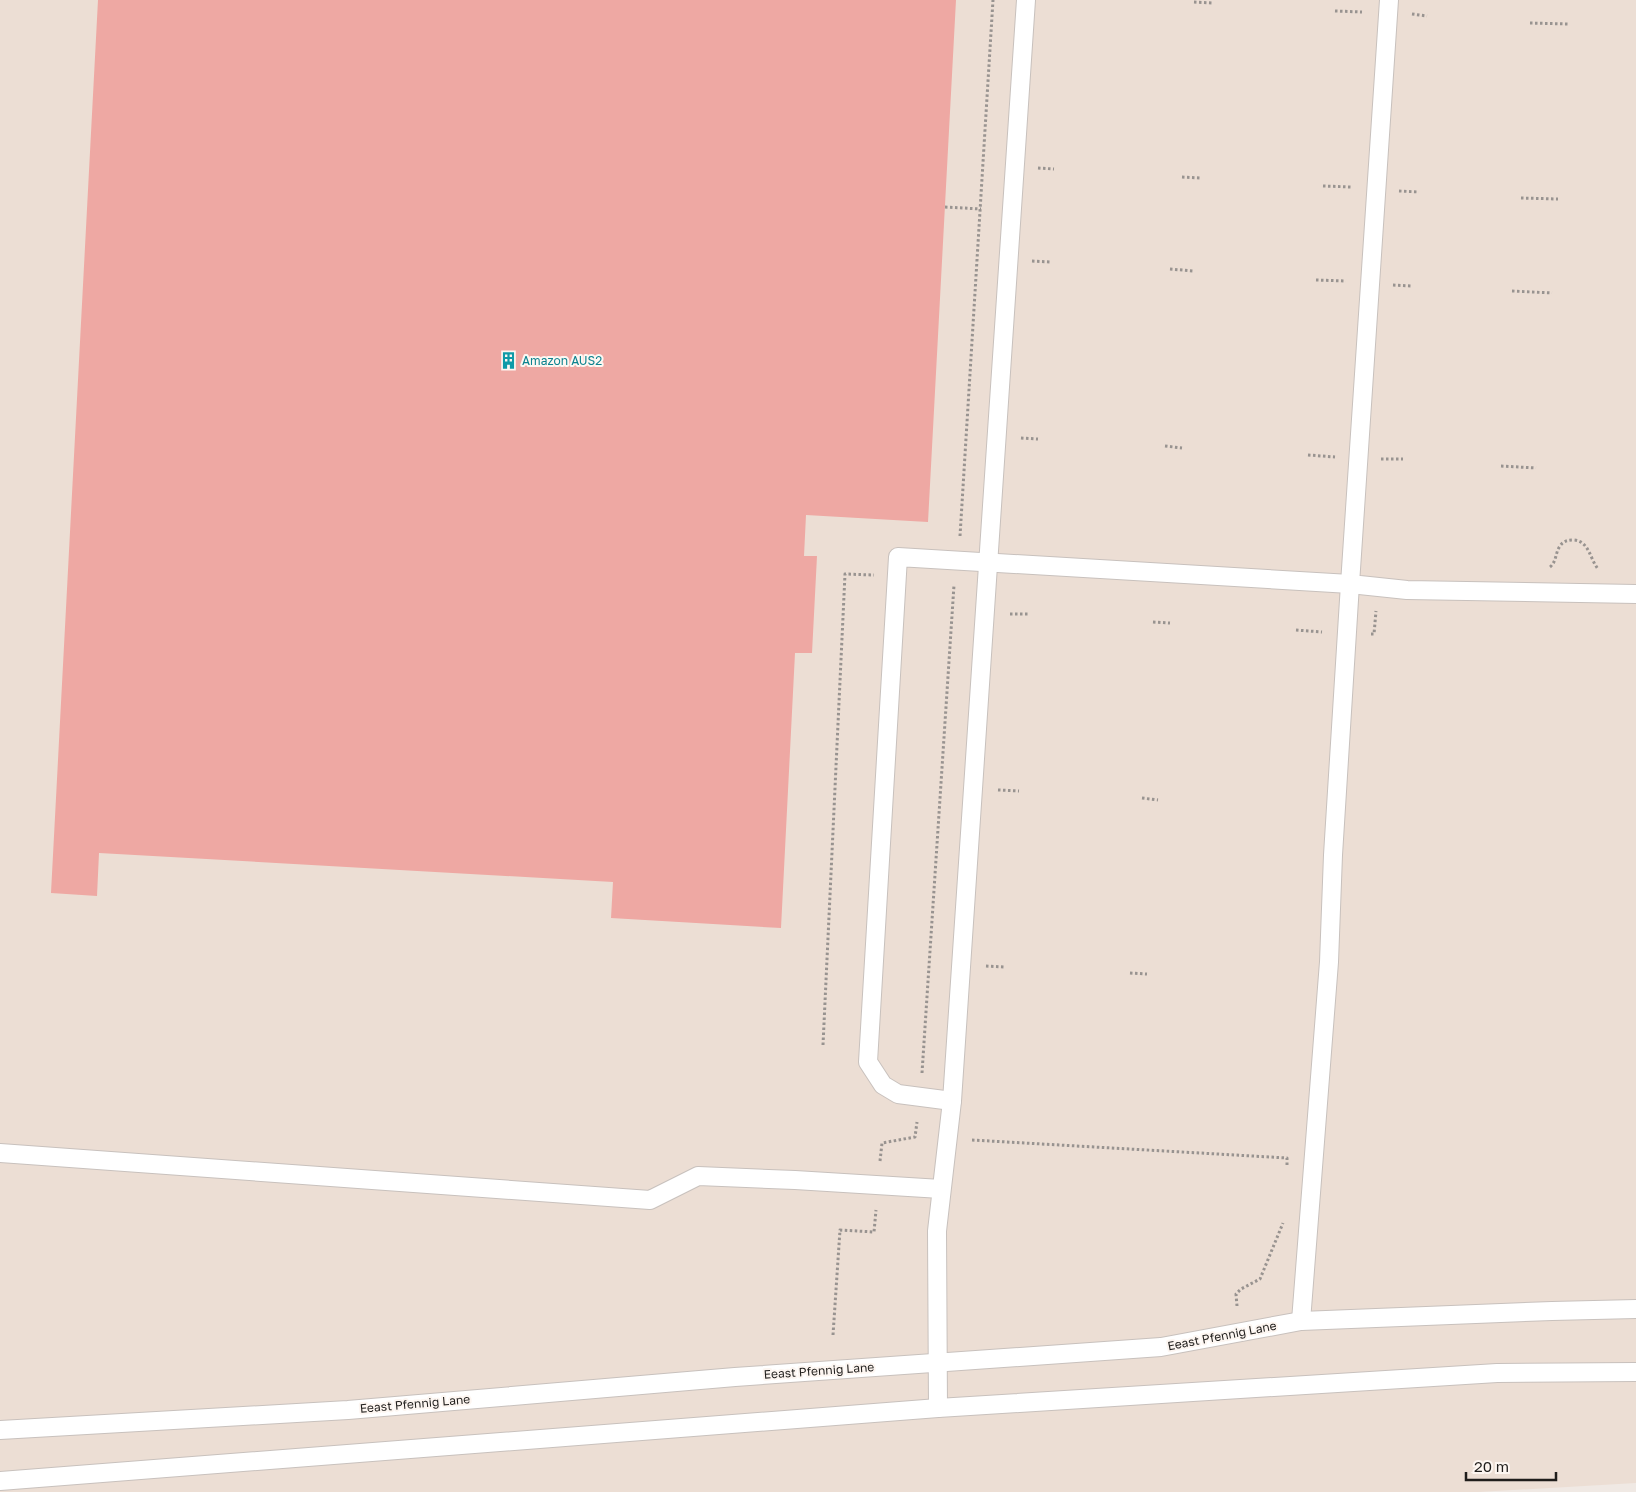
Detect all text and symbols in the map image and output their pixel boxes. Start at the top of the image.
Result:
building icon: Amazon AUS2 [498,351,518,371]
place label: Amazon AUS2 [522,353,602,368]
street label: Eeast Pfennig Lane [1166,1318,1278,1353]
street label: Eeast Pfennig Lane [763,1359,875,1382]
street label: Eeast Pfennig Lane [359,1391,471,1416]
scale bar [1466,1450,1556,1482]
text: 20 m [1474,1457,1509,1475]

